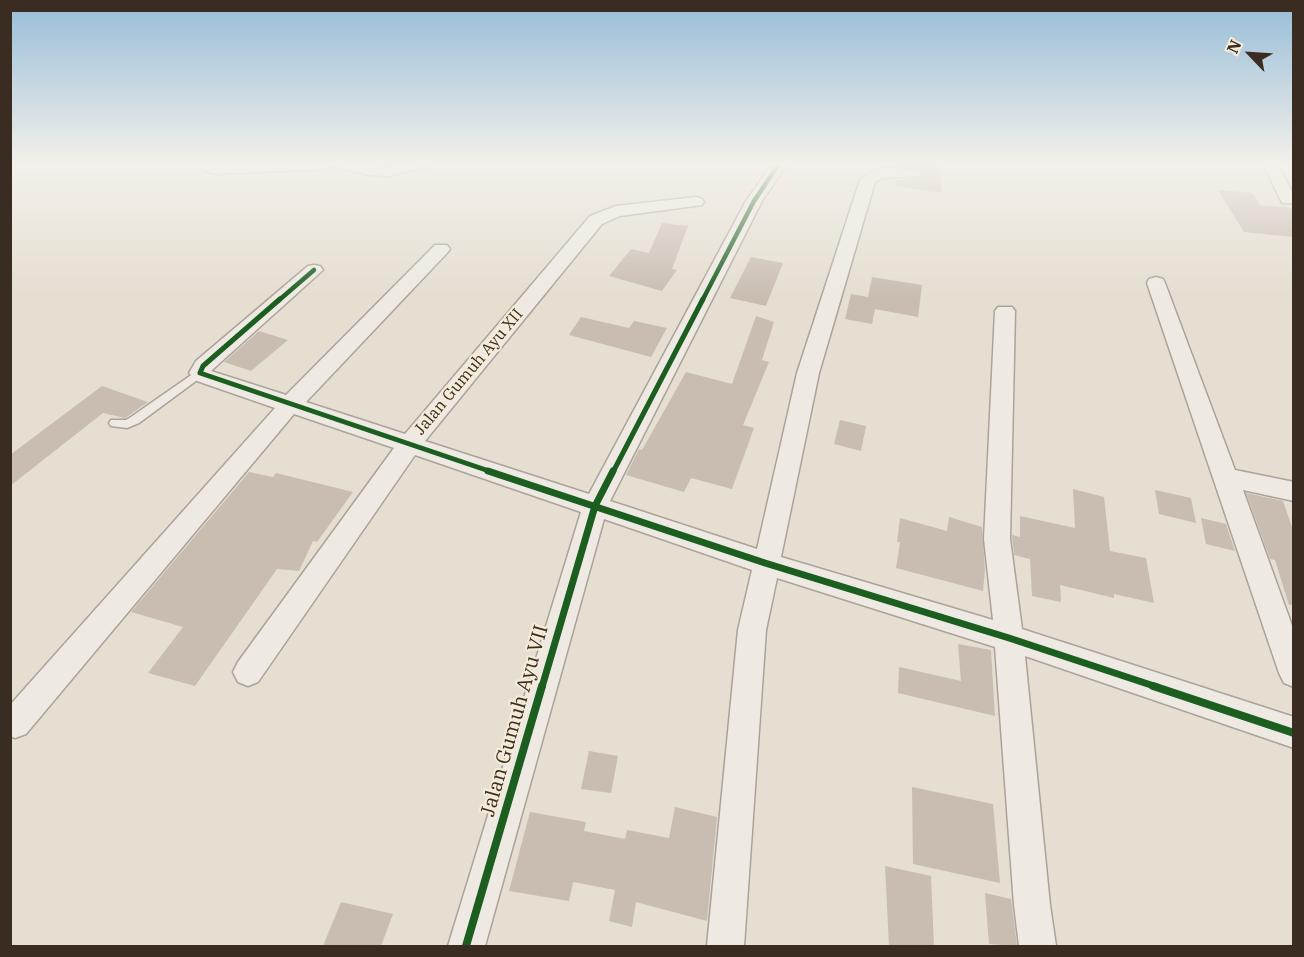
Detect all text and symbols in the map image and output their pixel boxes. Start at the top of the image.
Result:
north arrow [1220,24,1280,84]
text: N [1222,36,1245,56]
street label: Jalan Gumuh Ayu XII [411,305,527,439]
street label: Jalan Gumuh Ayu VII [476,623,554,819]

